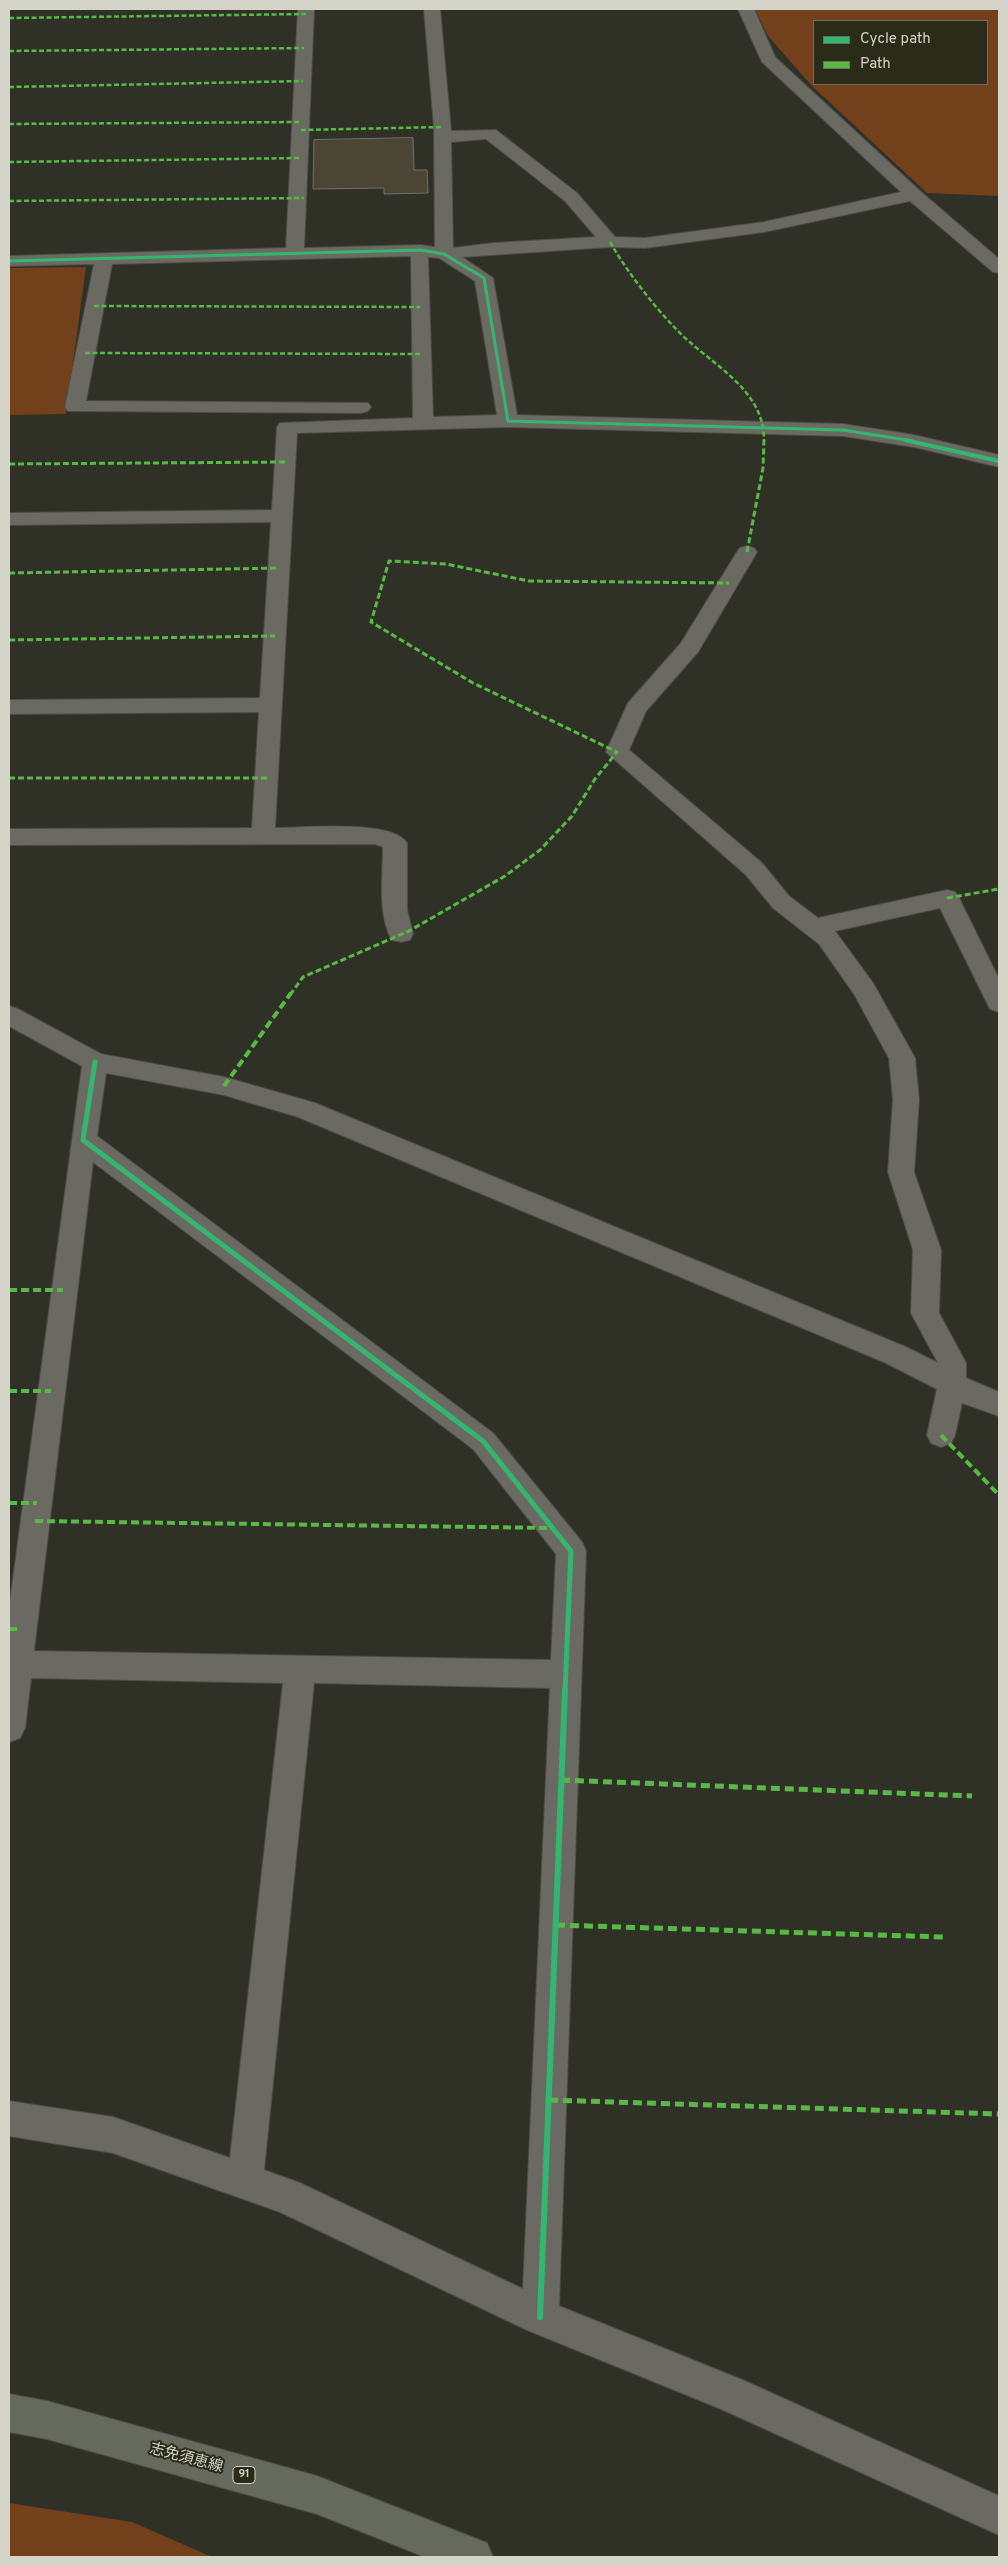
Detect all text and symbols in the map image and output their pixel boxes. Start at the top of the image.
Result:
legend [813,20,988,85]
text: Cycle path [860,30,931,49]
text: Path [860,55,891,74]
street label: 志免須恵線 [147,2441,225,2477]
road number: 91 [233,2466,255,2484]

